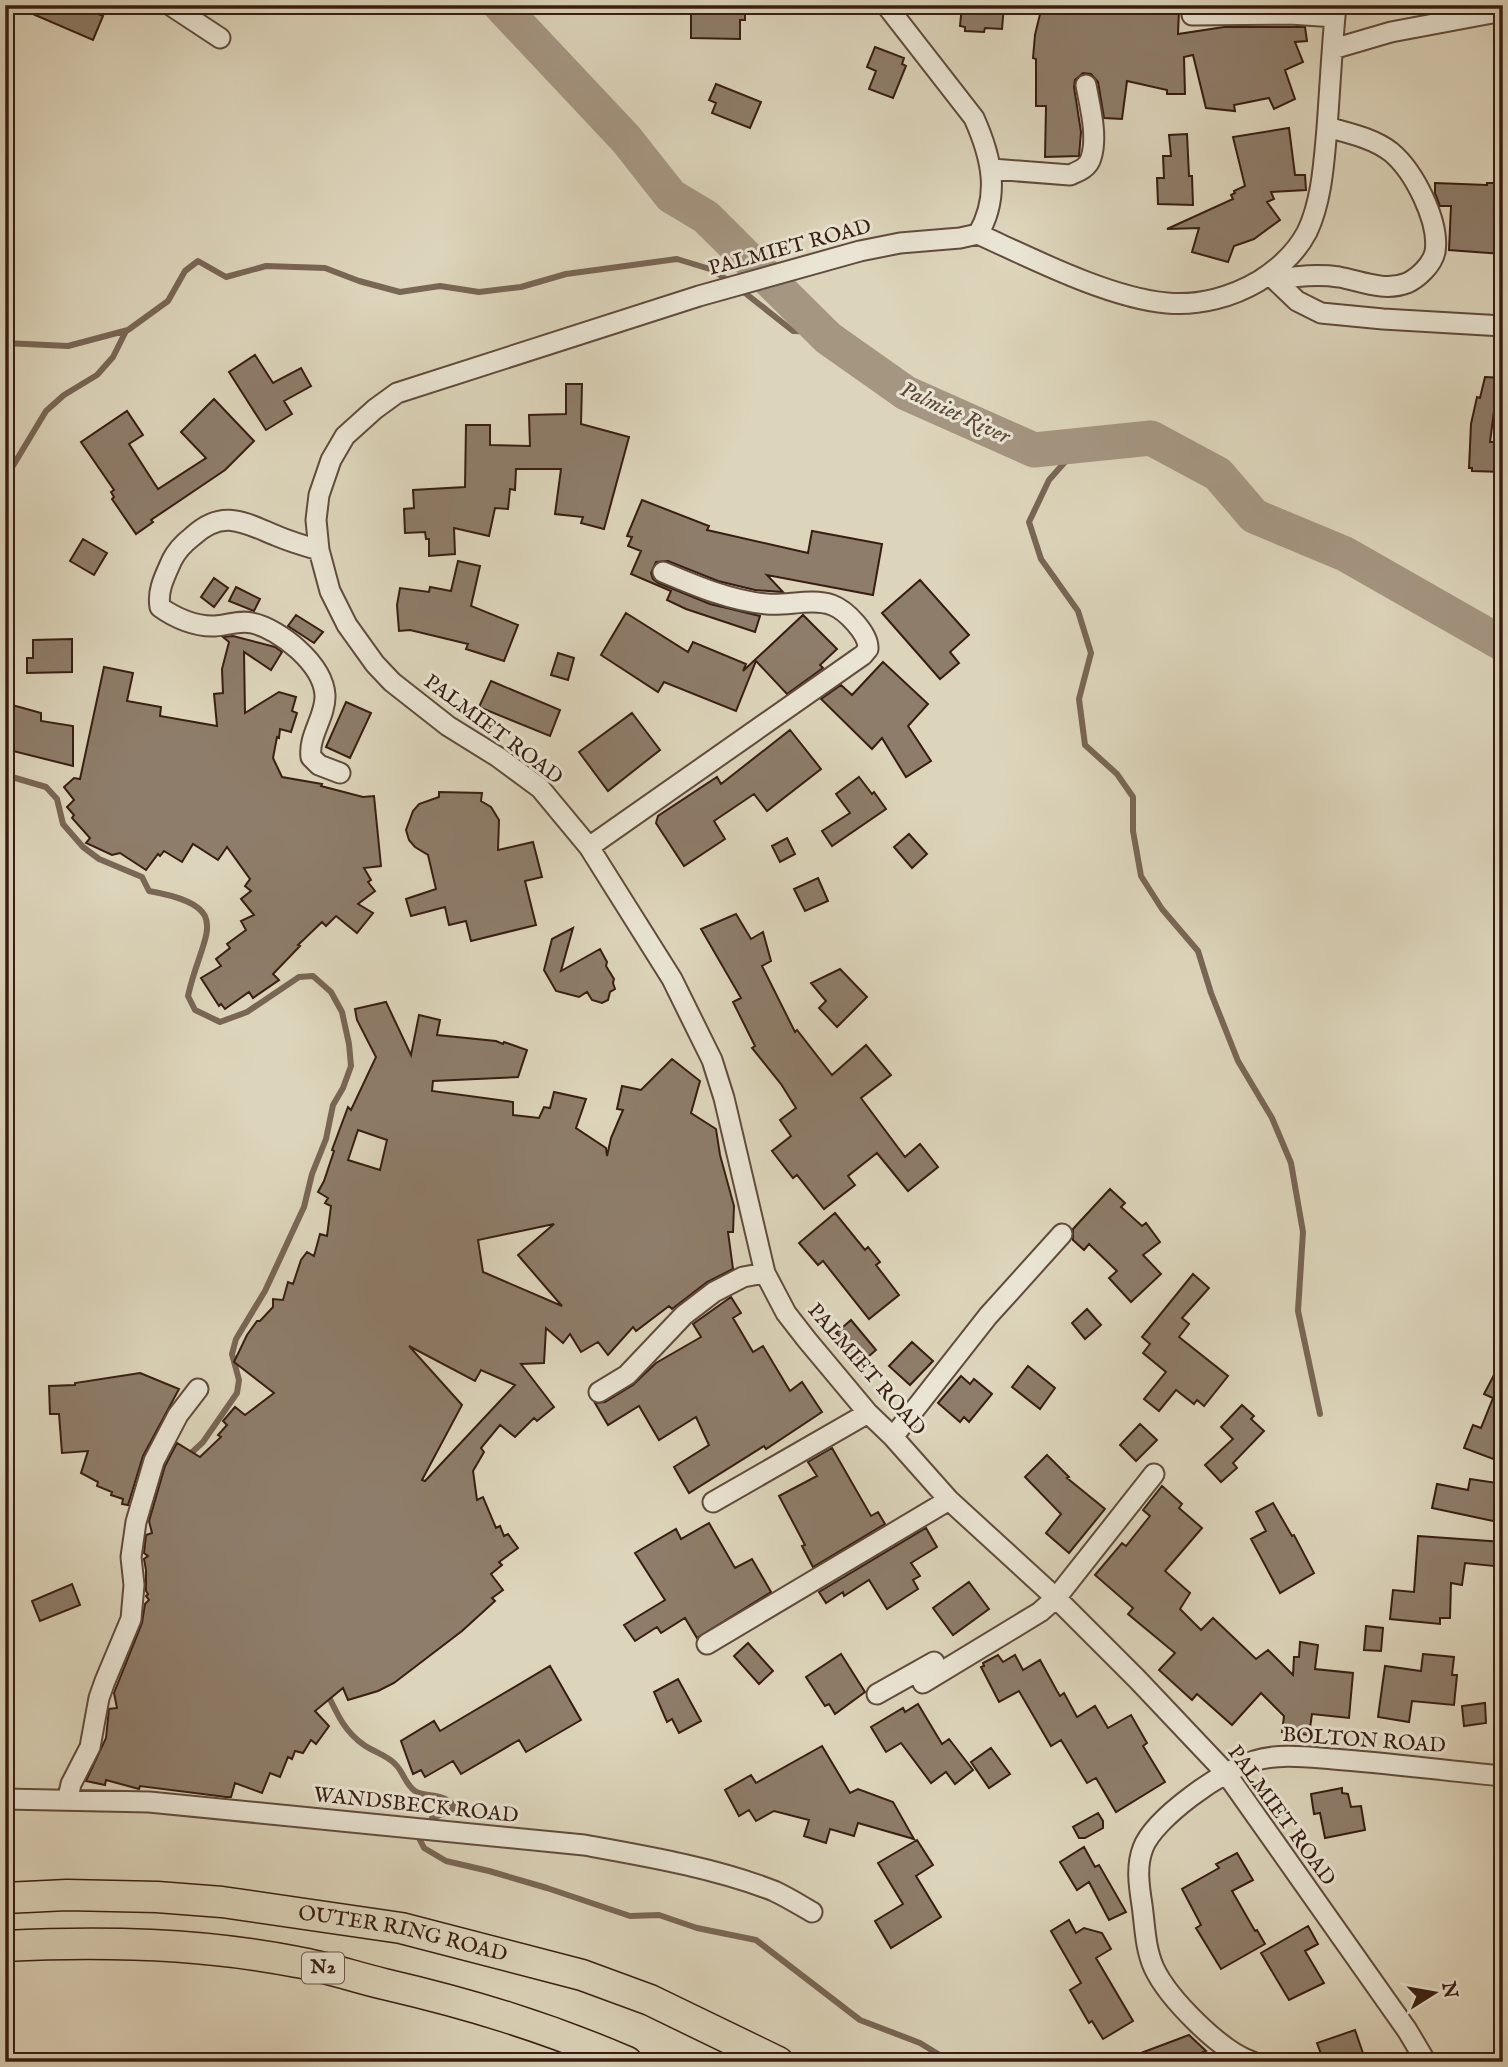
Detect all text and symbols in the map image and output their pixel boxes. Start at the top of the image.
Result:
street label: PALMIET ROAD [706,213,874,283]
water label: Palmiet River [895,375,1016,452]
street label: PALMIET ROAD [418,669,568,791]
street label: PALMIET ROAD [801,1298,931,1442]
street label: BOLTON ROAD [1281,1722,1447,1760]
street label: PALMIET ROAD [1221,1740,1341,1892]
street label: WANDSBECK ROAD [312,1782,520,1830]
street label: OUTER RING ROAD [296,1900,510,1969]
road number: N2 [302,1952,344,1984]
north arrow [1400,1958,1470,2028]
text: N [1435,1979,1462,2001]

